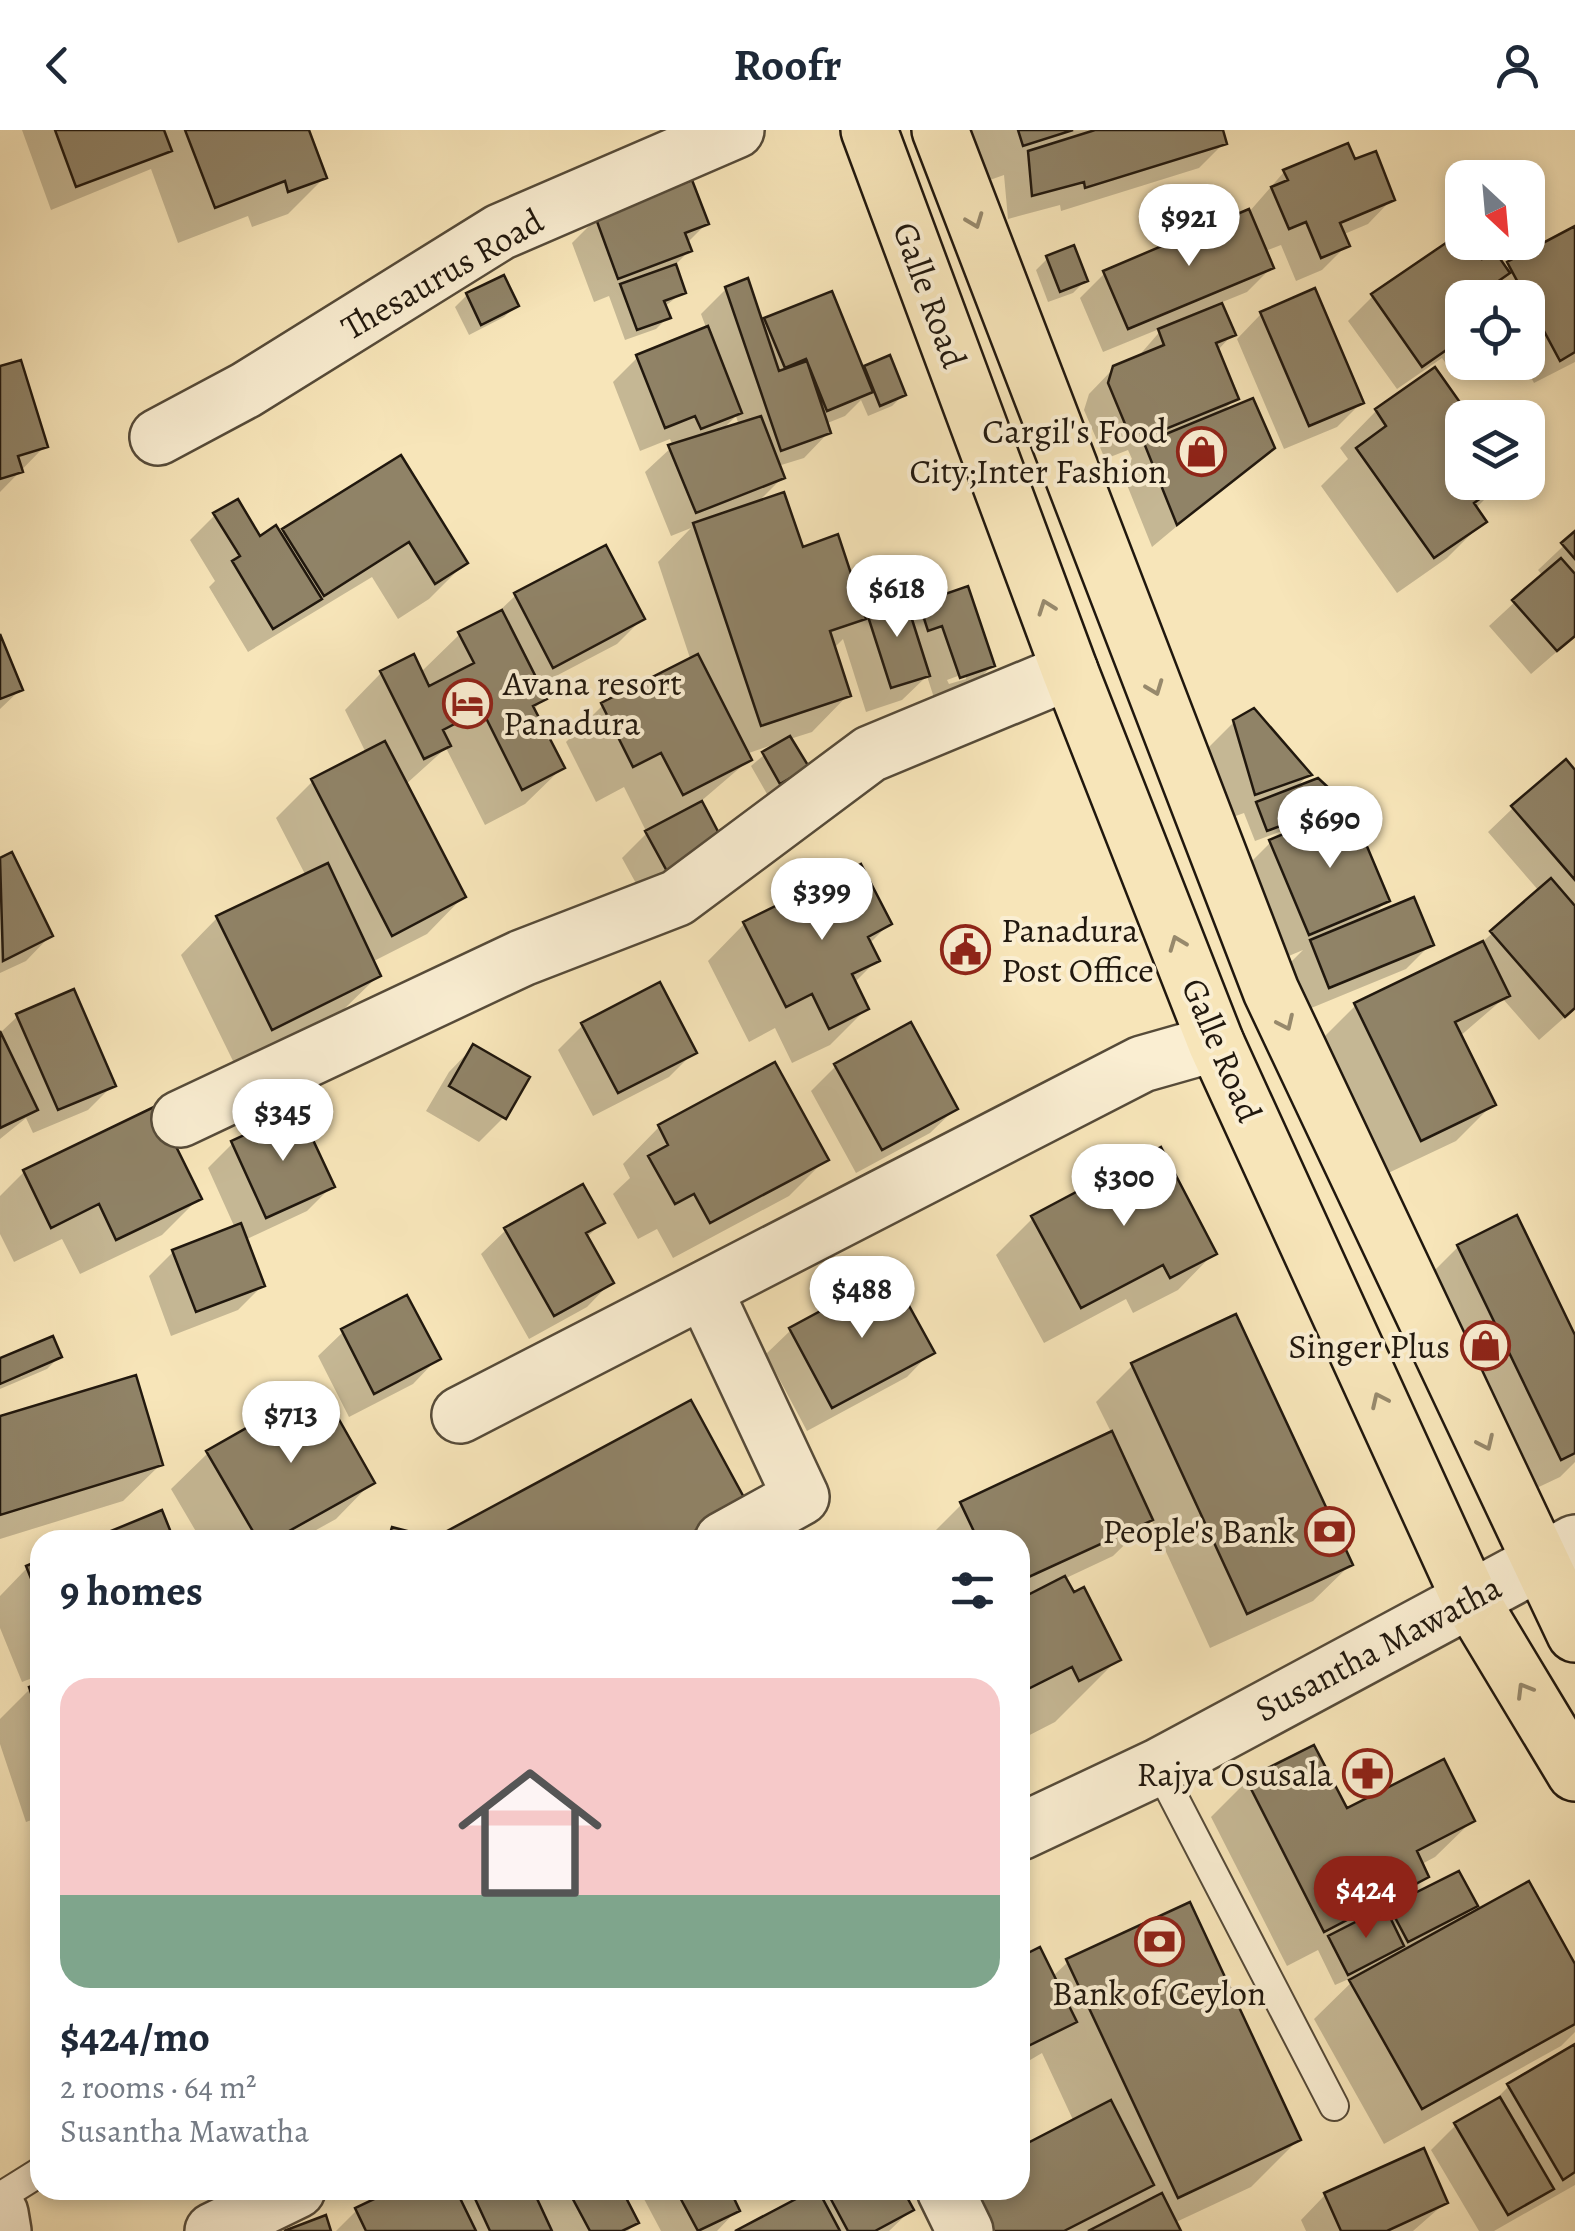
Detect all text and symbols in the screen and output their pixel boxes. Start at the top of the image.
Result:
text: Roofr [734,34,841,96]
icon: back [30,38,85,93]
icon: person [1490,38,1545,93]
north arrow [1445,160,1545,260]
map controls [1445,160,1545,500]
pin: $921 [1130,184,1248,269]
text: $921 [1161,194,1217,238]
street label: Thesaurus Road [332,197,552,351]
one-way arrow [964,211,984,229]
street label: Galle Road [881,215,979,375]
button: locate [1445,280,1545,380]
button: layers [1445,400,1545,500]
place label: Cargil's Food City;Inter Fashion [909,407,1167,495]
shop icon: Cargil's Food City;Inter Fashion [1176,425,1228,477]
pin: $618 [838,555,956,640]
text: $618 [869,565,925,609]
one-way arrow [1038,599,1058,617]
place label: Avana resort Panadura [502,659,682,747]
hotel icon: Avana resort Panadura [442,677,494,729]
one-way arrow [1143,678,1163,695]
pin: $690 [1271,786,1389,871]
text: $690 [1300,796,1360,840]
pin: $399 [763,858,881,943]
text: $399 [793,868,851,912]
place label: Panadura Post Office [1001,906,1154,994]
public building icon: Panadura Post Office [940,924,992,976]
one-way arrow [1168,935,1188,952]
street label: Galle Road [1170,971,1274,1129]
one-way arrow [1274,1013,1294,1031]
pin: $345 [224,1079,342,1164]
text: $345 [254,1089,312,1133]
pin: $300 [1065,1144,1183,1229]
text: $300 [1094,1154,1154,1198]
pin: $488 [803,1256,921,1341]
text: $488 [832,1266,892,1310]
shop icon: Singer Plus [1459,1320,1511,1372]
place label: Singer Plus [1288,1322,1450,1370]
pin: $713 [232,1381,350,1466]
text: $713 [264,1391,318,1435]
one-way arrow [1371,1392,1391,1410]
one-way arrow [1473,1433,1493,1451]
bank icon: People's Bank [1304,1505,1356,1557]
place label: People's Bank [1102,1507,1295,1555]
text: 9 homes [60,1562,203,1619]
icon: filters [945,1563,1000,1618]
street label: Susantha Mawatha [1246,1563,1510,1733]
one-way arrow [1517,1683,1536,1701]
icon: home [440,1743,620,1923]
pharmacy icon: Rajya Osusala [1342,1748,1394,1800]
place label: Rajya Osusala [1137,1750,1334,1798]
pin: $424 [1307,1856,1425,1941]
text: $424 [1336,1866,1396,1910]
bank icon: Bank of Ceylon [1133,1915,1185,1967]
place label: Bank of Ceylon [1052,1969,1266,2017]
text: $424/mo [60,2008,210,2065]
text: 2 rooms · 64 m² [60,2065,257,2109]
text: Susantha Mawatha [60,2109,309,2153]

